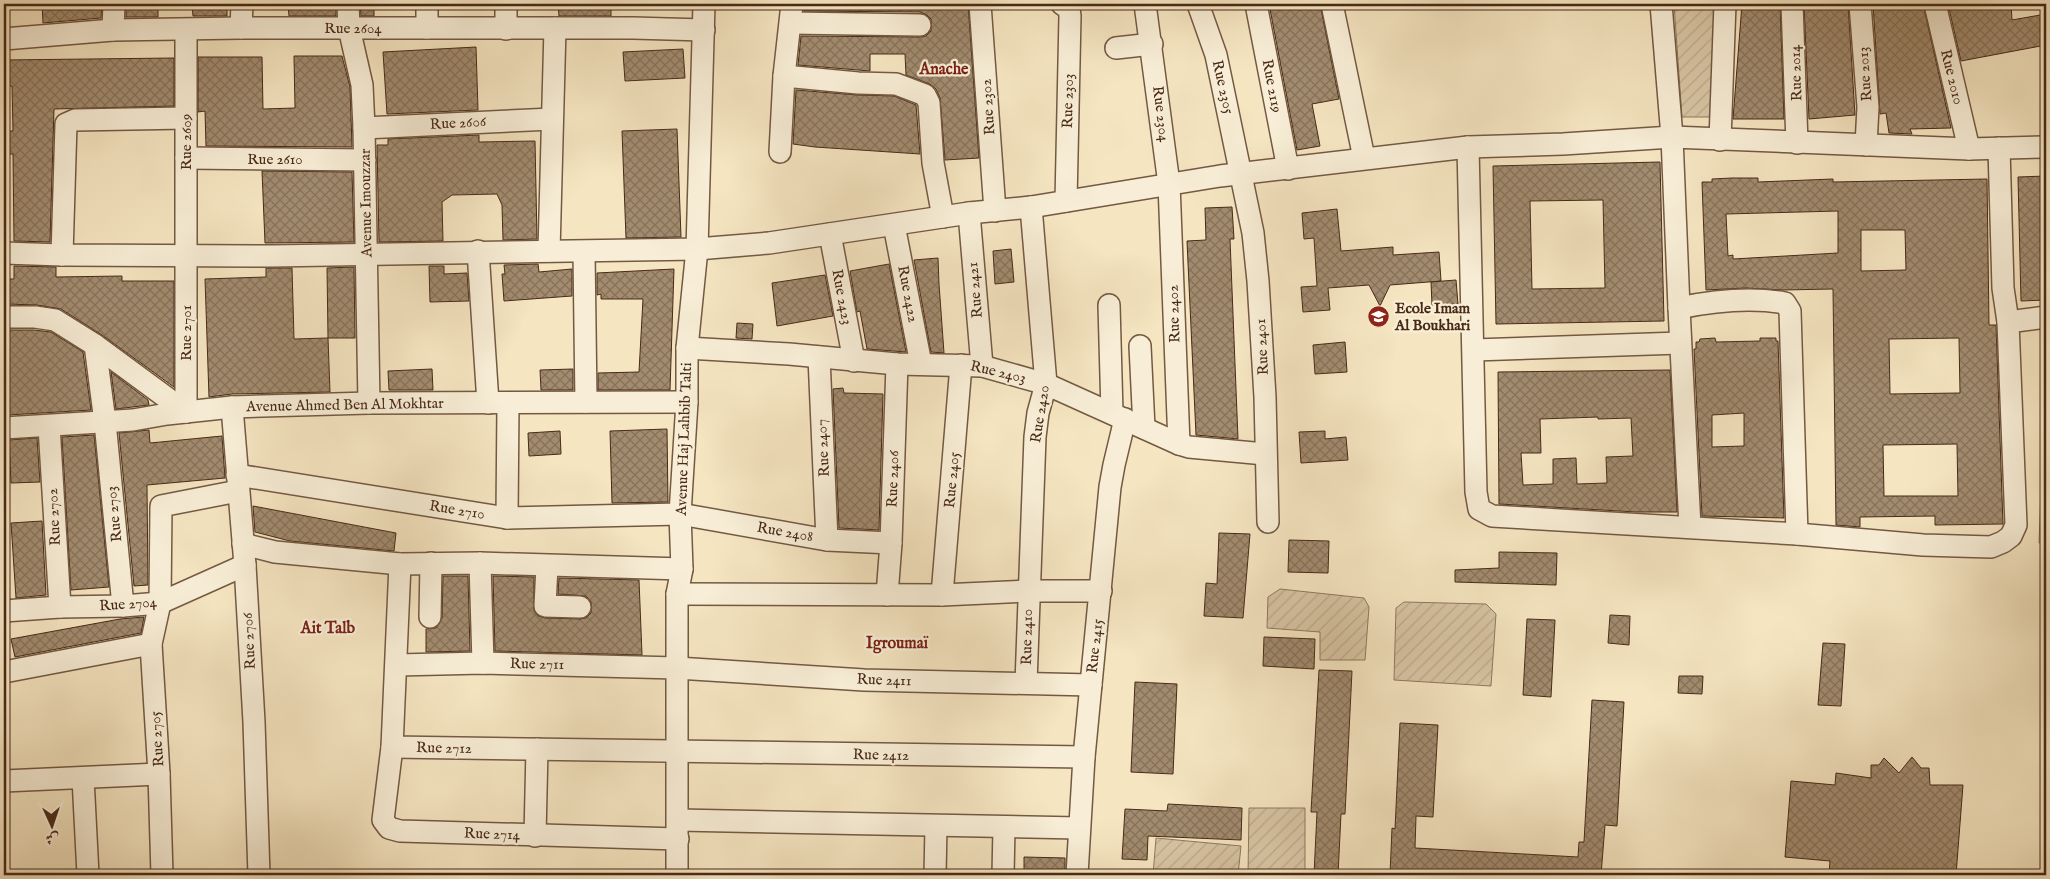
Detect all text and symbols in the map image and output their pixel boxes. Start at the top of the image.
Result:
street label: Rue 2604 [324,19,382,38]
street label: Rue 2014 [1785,44,1806,102]
street label: Rue 2013 [1854,46,1876,102]
street label: Rue 2010 [1936,47,1968,107]
street label: Rue 2305 [1208,58,1239,116]
street label: Rue 2119 [1258,58,1286,114]
district label: Anache [919,60,969,80]
street label: Rue 2303 [1058,73,1078,129]
street label: Rue 2302 [977,78,999,136]
street label: Rue 2304 [1148,85,1174,144]
street label: Rue 2606 [429,112,487,134]
street label: Rue 2609 [177,114,196,170]
street label: Avenue Imouzzar [356,148,376,259]
street label: Rue 2610 [247,150,303,169]
street label: Rue 2421 [963,261,987,319]
street label: Rue 2422 [893,264,923,324]
street label: Rue 2423 [827,268,857,326]
street label: Rue 2402 [1163,285,1185,343]
place label: Ecole Imam Al Boukhari [1394,299,1471,335]
street label: Rue 2701 [177,305,196,361]
school or university icon: Ecole Imam Al Boukhari [1367,305,1391,329]
street label: Rue 2401 [1251,318,1273,376]
street label: Rue 2403 [968,356,1028,388]
street label: Avenue Haj Lahbib Talti [672,362,696,517]
street label: Rue 2420 [1026,384,1054,444]
street label: Avenue Ahmed Ben Al Mokhtar [245,394,444,416]
street label: Rue 2407 [812,419,834,477]
street label: Rue 2406 [883,449,904,508]
street label: Rue 2405 [940,450,964,509]
street label: Rue 2703 [102,485,126,543]
street label: Rue 2702 [43,488,65,546]
street label: Rue 2710 [428,496,486,524]
street label: Rue 2408 [755,518,815,546]
street label: Rue 2704 [98,592,158,615]
street label: Rue 2410 [1017,609,1037,665]
street label: Rue 2706 [238,611,260,670]
street label: Rue 2415 [1083,617,1107,674]
district label: Ait Talb [300,619,356,639]
district label: Igroumaï [866,634,929,654]
street label: Rue 2711 [510,654,564,674]
street label: Rue 2411 [856,670,912,690]
street label: Rue 2705 [146,710,168,768]
street label: Rue 2712 [416,738,472,758]
street label: Rue 2412 [853,745,909,765]
north arrow [28,802,78,852]
street label: Rue 2714 [464,824,521,844]
text: ش [45,829,60,847]

